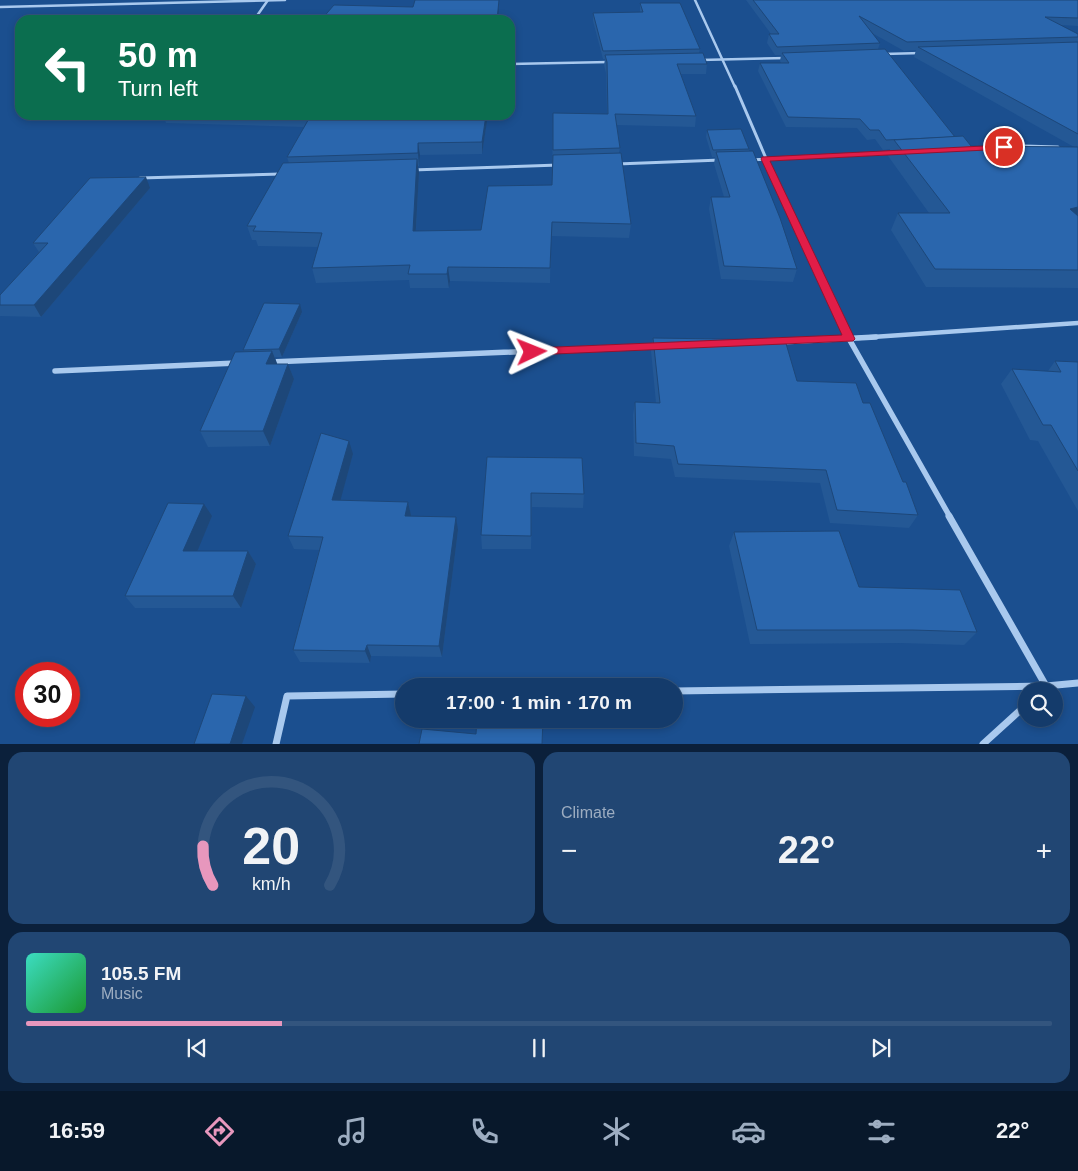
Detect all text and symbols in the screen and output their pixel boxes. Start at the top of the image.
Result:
icon: left [35,35,100,100]
text: 50 m [118,35,198,74]
text: Turn left [118,76,198,101]
pin [983,126,1025,168]
icon: arrive [990,133,1018,161]
position arrow [505,325,557,377]
speed limit sign: 30 [15,662,80,727]
map controls [1018,682,1063,727]
button: search [1018,682,1063,727]
text: 17:00 · 1 min · 170 m [446,692,632,713]
text: Climate [561,804,615,821]
text: 20 [243,817,300,875]
text: 22° [778,829,835,871]
text: − [561,835,577,866]
text: + [1036,835,1052,866]
text: km/h [252,874,291,894]
text: 105.5 FM [101,963,181,984]
text: Music [101,985,143,1002]
icon: previous [183,1034,211,1062]
icon: pause [525,1034,553,1062]
icon: next [867,1034,895,1062]
icon: directions [202,1114,237,1149]
icon: music [335,1114,370,1149]
icon: phone [467,1114,502,1149]
icon: climate [599,1114,634,1149]
icon: car [731,1114,766,1149]
icon: filters [864,1114,899,1149]
text: 16:59 [49,1118,105,1143]
text: 22° [996,1118,1029,1143]

